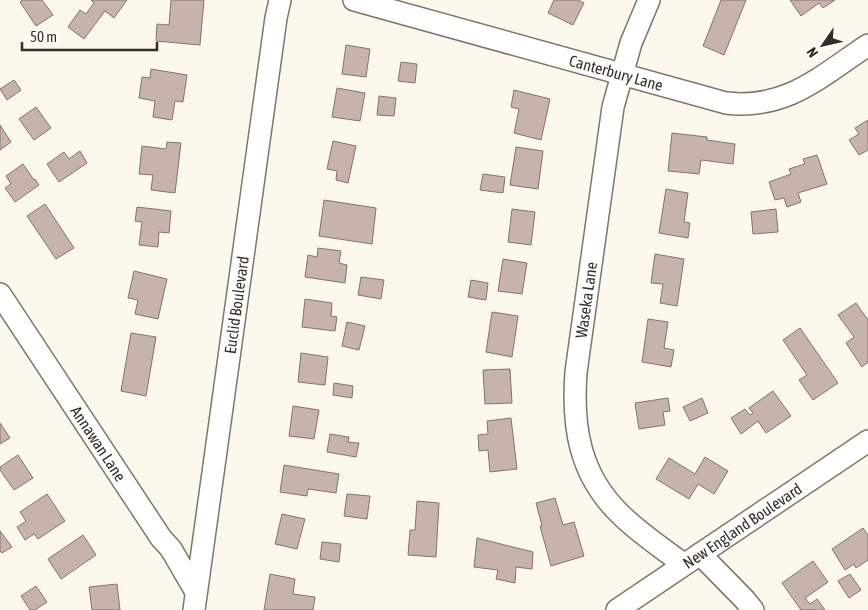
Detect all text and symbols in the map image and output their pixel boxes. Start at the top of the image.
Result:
scale bar [22,20,158,52]
north arrow [798,20,848,70]
text: 50 m [30,28,57,45]
text: N [803,44,821,60]
street label: Canterbury Lane [567,51,665,94]
street label: Euclid Boulevard [221,255,252,355]
street label: Waseka Lane [572,261,600,339]
street label: Annawan Lane [67,402,130,484]
street label: New England Boulevard [679,479,805,572]

